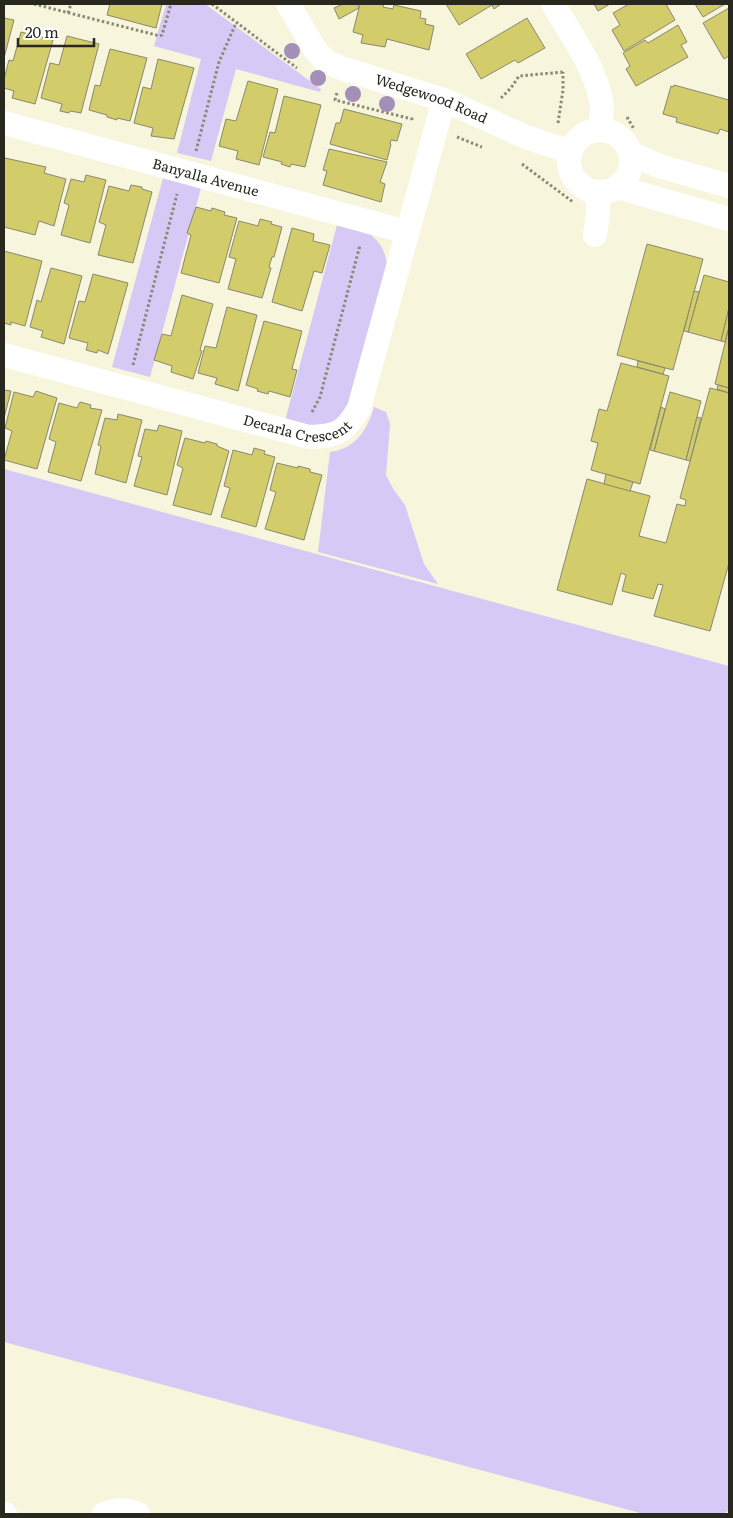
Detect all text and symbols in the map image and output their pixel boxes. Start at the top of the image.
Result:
scale bar [18,15,94,47]
text: 20 m [25,20,59,43]
street label: Wedgewood Road [373,68,491,128]
street label: Banyalla Avenue [151,153,261,201]
street label: Decarla Crescent [241,409,356,446]

